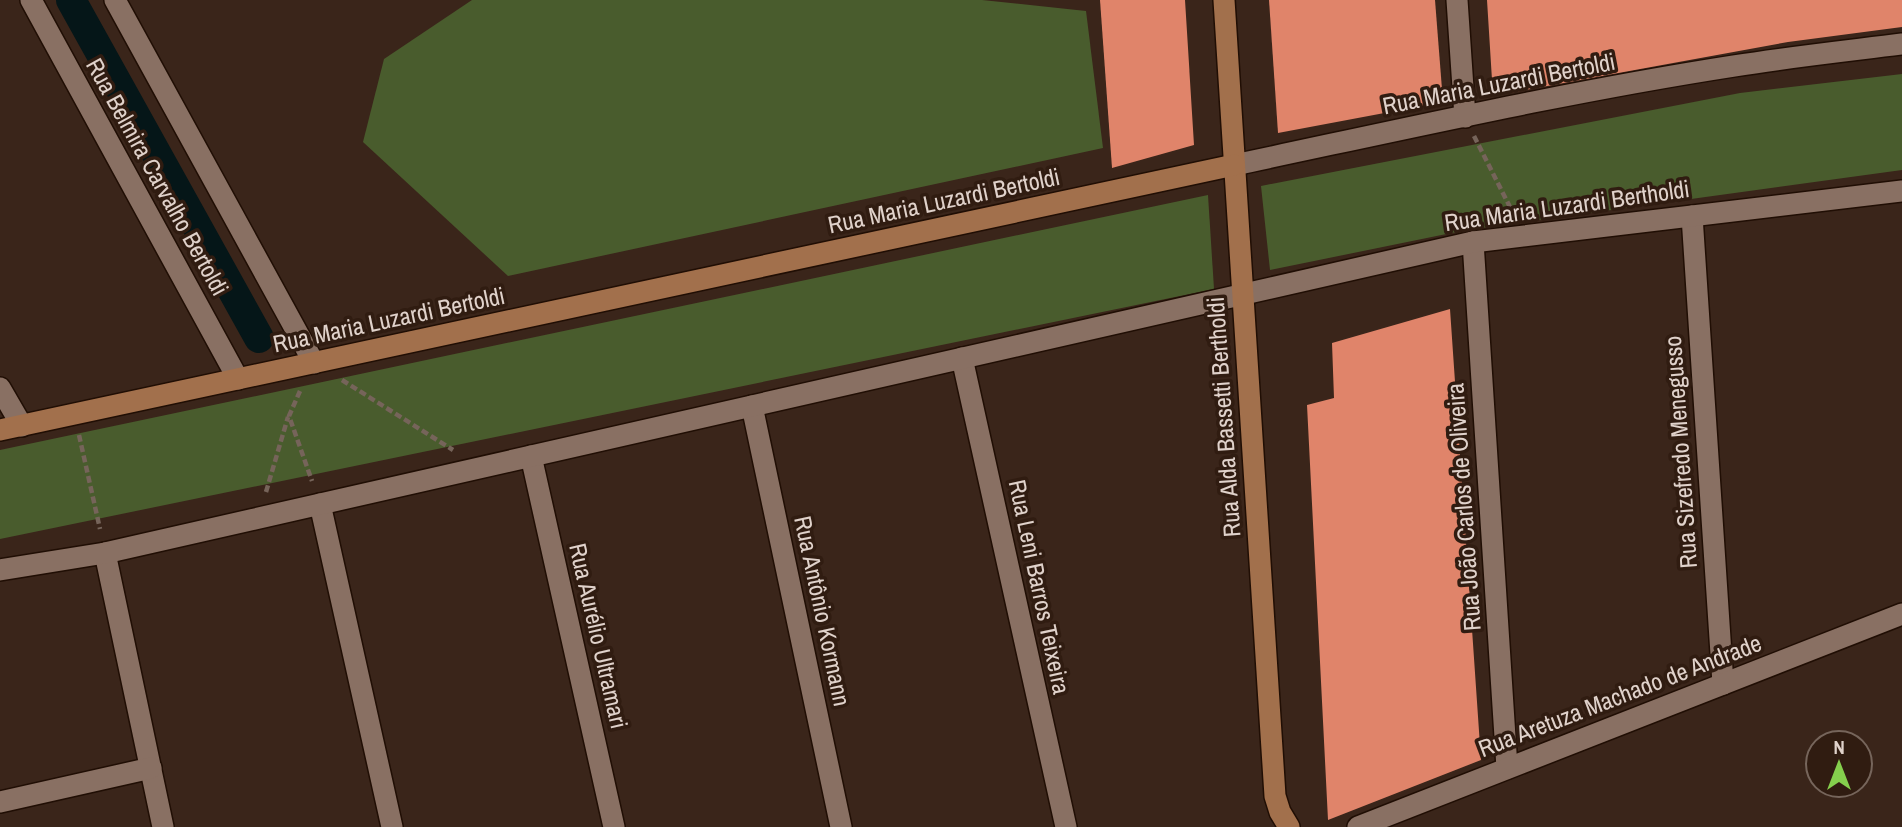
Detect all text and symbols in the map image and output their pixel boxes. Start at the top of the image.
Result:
street label: Rua Maria Luzardi Bertoldi [1380,45,1618,121]
street label: Rua Belmira Carvalho Bertoldi [79,52,237,301]
street label: Rua Maria Luzardi Bertoldi [825,160,1063,240]
street label: Rua Maria Luzardi Bertholdi [1442,172,1692,238]
street label: Rua Maria Luzardi Bertoldi [270,279,508,359]
street label: Rua Alda Bassetti Bertholdi [1199,296,1247,538]
street label: Rua Sizefredo Menegusso [1656,335,1704,569]
street label: Rua João Carlos de Oliveira [1438,382,1488,632]
street label: Rua Leni Barros Teixeira [1002,477,1078,697]
street label: Rua Antônio Kormann [787,513,859,709]
street label: Rua Aurélio Ultramari [562,540,636,732]
street label: Rua Aretuza Machado de Andrade [1473,626,1766,764]
north arrow [1804,729,1874,799]
text: N [1833,734,1845,760]

